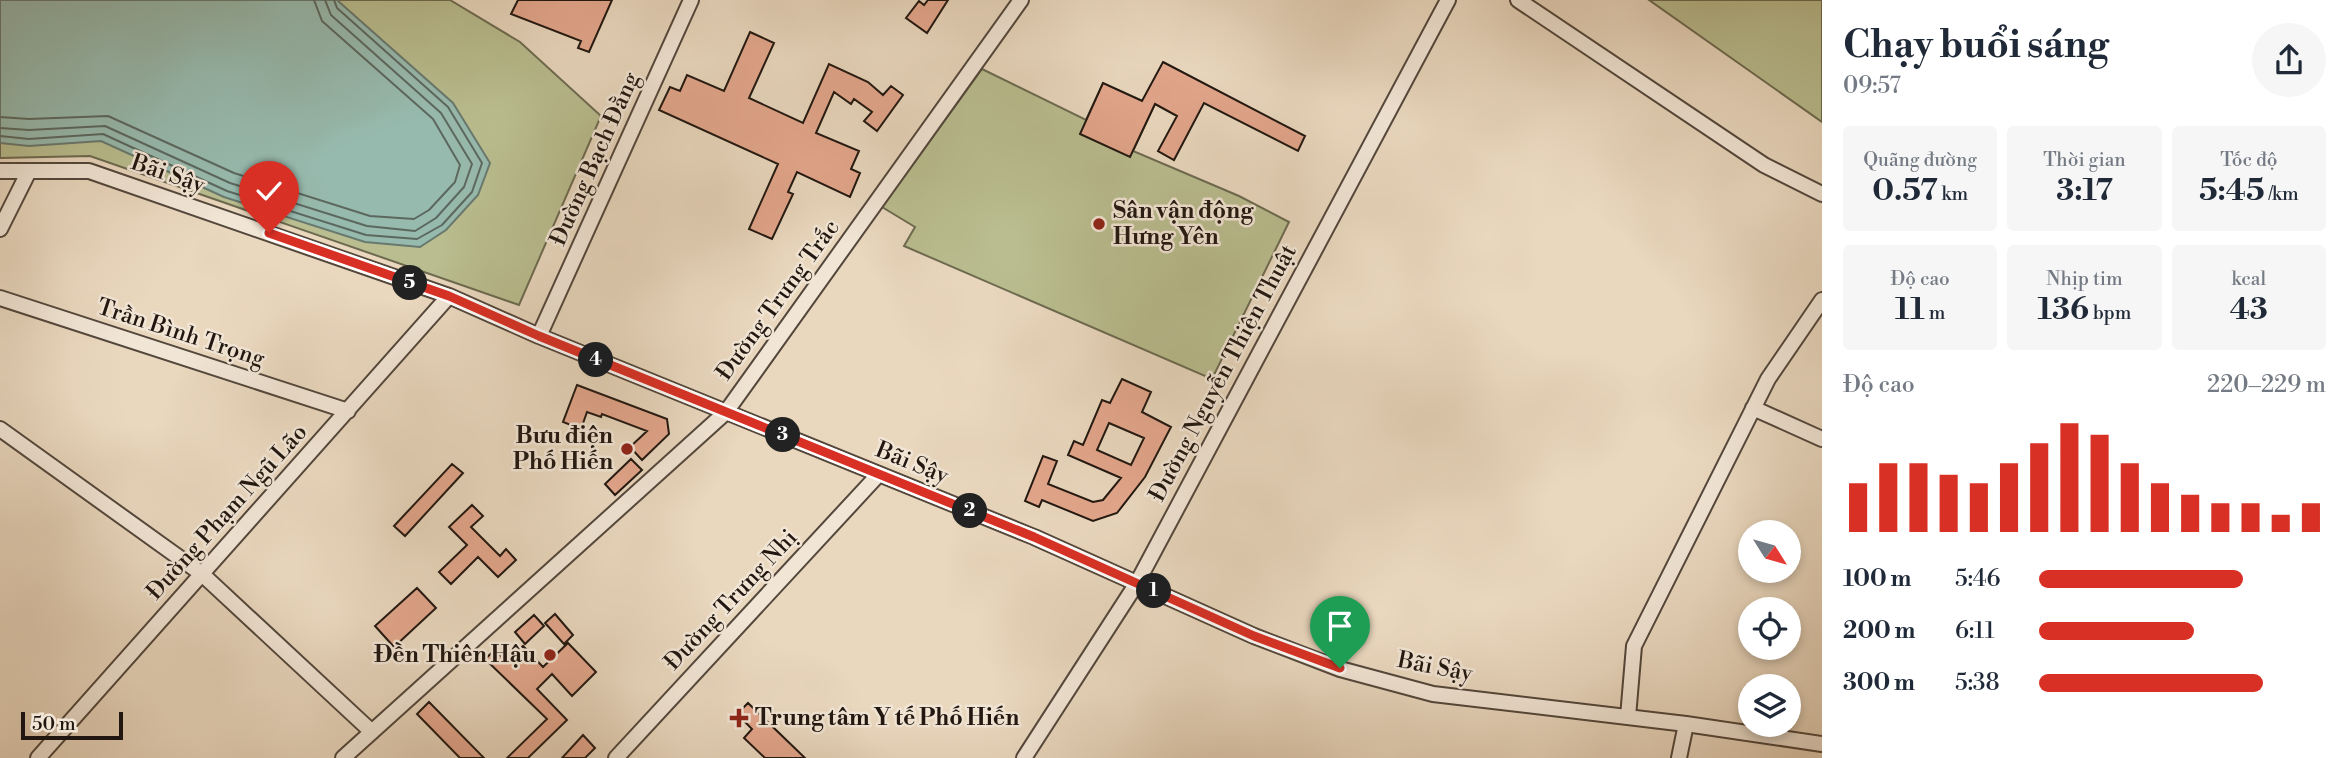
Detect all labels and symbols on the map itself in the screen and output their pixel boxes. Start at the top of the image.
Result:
street label: Đường Bạch Đằng [544,68,646,250]
street label: Bãi Sậy [127,148,209,200]
pin [239,161,299,233]
place label: Sân vận động Hưng Yên [1113,197,1254,251]
street label: Đường Trưng Trắc [710,214,846,386]
marker: Sân vận động Hưng Yên [1091,216,1107,232]
street label: Đường Nguyễn Thiện Thuật [1143,240,1303,506]
pin: 5 [392,266,428,300]
street label: Trần Bình Trọng [94,293,268,373]
pin: 4 [578,342,614,378]
street label: Đường Phạm Ngũ Lão [141,418,313,606]
pin: 3 [766,418,800,452]
place label: Bưu điện Phố Hiến [513,422,613,476]
street label: Bãi Sậy [871,435,953,491]
marker: Bưu điện Phố Hiến [619,441,635,457]
pin: 2 [953,494,988,528]
north arrow [1738,520,1801,583]
street label: Đường Trưng Nhị [659,524,803,676]
pin: 1 [1136,574,1172,608]
pin [1310,596,1370,668]
place label: Đền Thiên Hậu [373,641,536,669]
street label: Bãi Sậy [1394,646,1476,688]
marker: Đền Thiên Hậu [542,647,558,663]
place label: Trung tâm Y tế Phố Hiến [755,704,1019,732]
marker: Trung tâm Y tế Phố Hiến [729,708,749,728]
scale bar [21,709,122,741]

